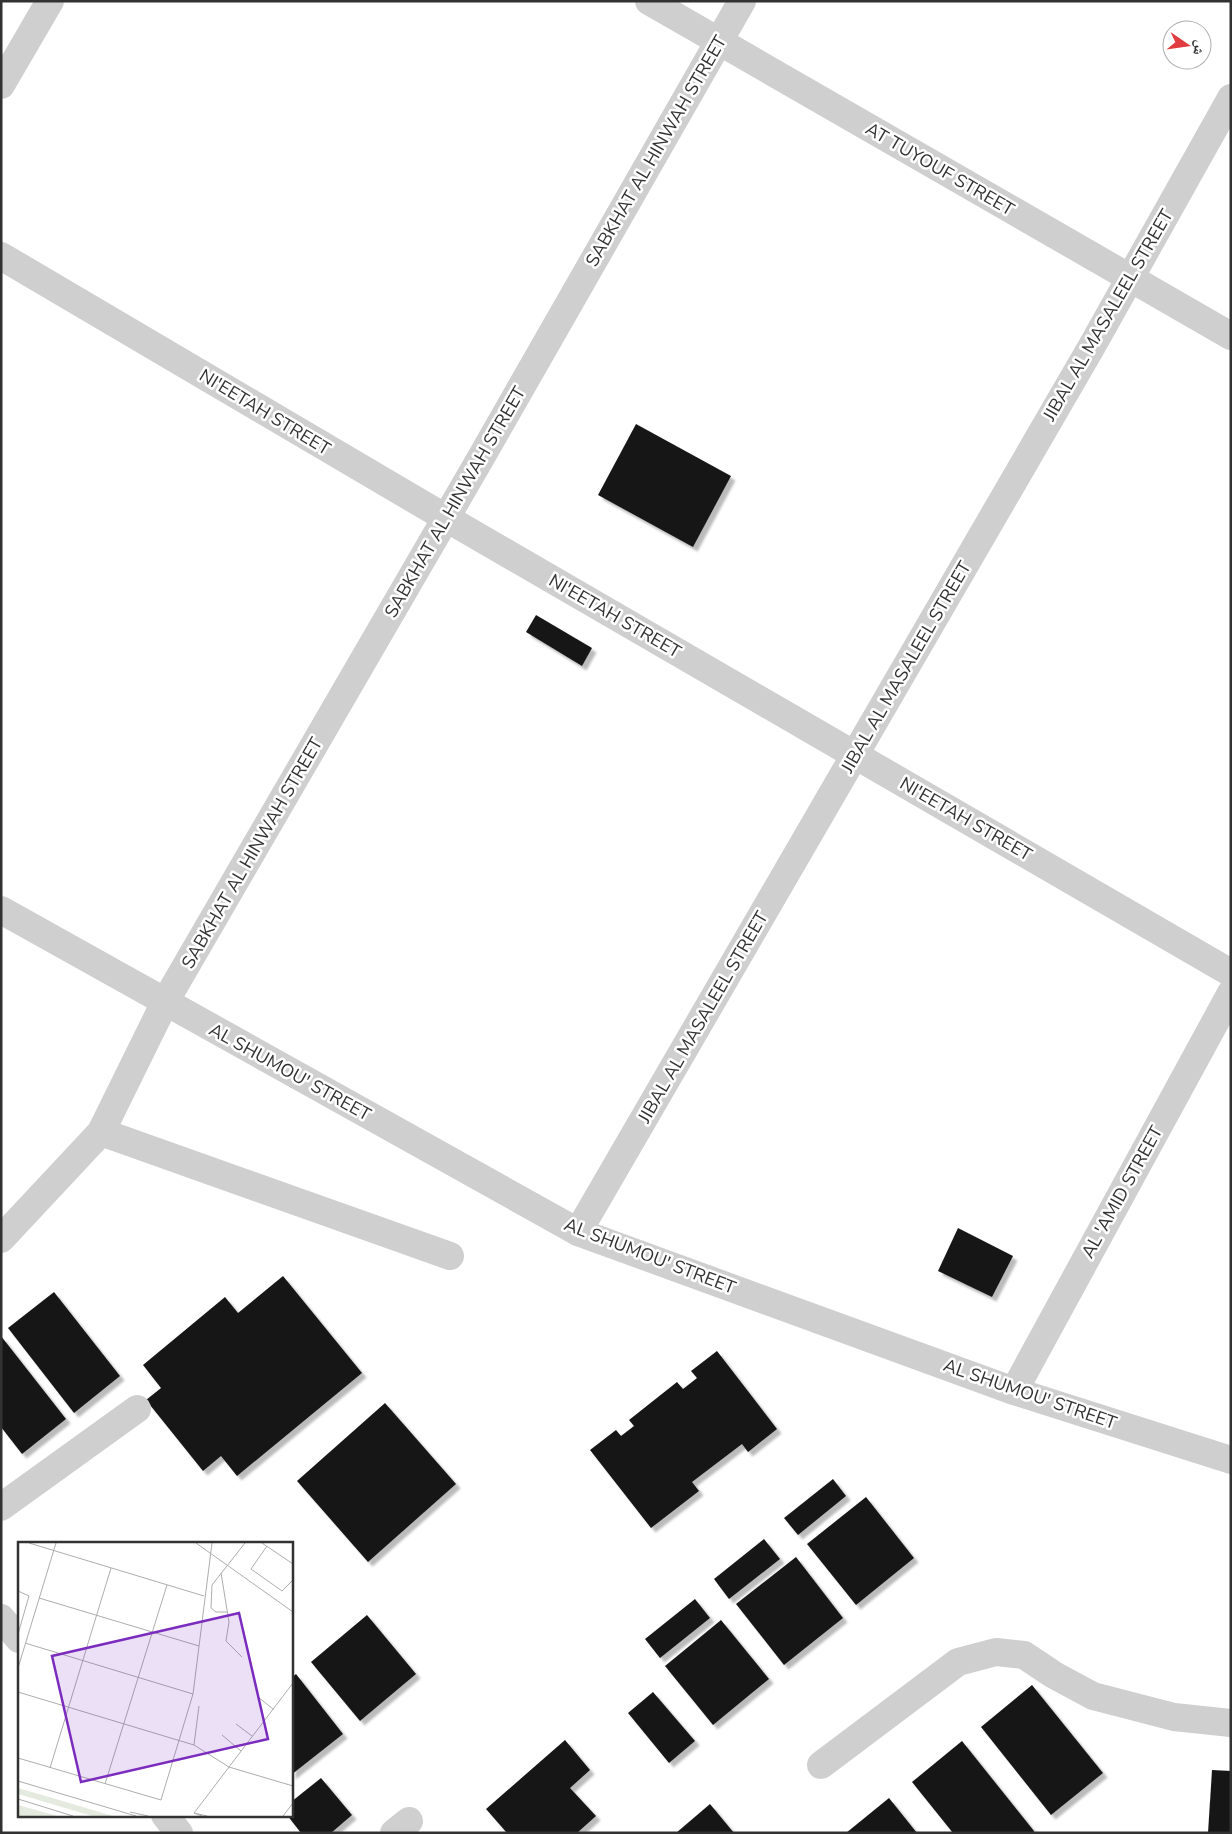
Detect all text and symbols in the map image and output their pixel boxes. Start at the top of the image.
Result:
north arrow [1162,20,1212,70]
street label: SABKHAT AL HINWAH STREET [580,31,732,271]
text: ش [1188,38,1210,57]
street label: AT TUYOUF STREET [861,117,1019,221]
street label: JIBAL AL MASALEEL STREET [1037,205,1179,426]
street label: NI'EETAH STREET [195,363,335,461]
street label: SABKHAT AL HINWAH STREET [379,382,531,622]
street label: JIBAL AL MASALEEL STREET [835,557,977,778]
street label: NI'EETAH STREET [545,568,686,664]
street label: SABKHAT AL HINWAH STREET [176,733,328,973]
street label: NI'EETAH STREET [896,771,1037,867]
street label: JIBAL AL MASALEEL STREET [632,907,774,1128]
street label: AL SHUMOU' STREET [205,1017,375,1127]
street label: AL 'AMID STREET [1076,1121,1168,1262]
street label: AL SHUMOU' STREET [561,1212,739,1300]
street label: AL SHUMOU' STREET [940,1353,1120,1435]
inset map [18,1542,292,1816]

